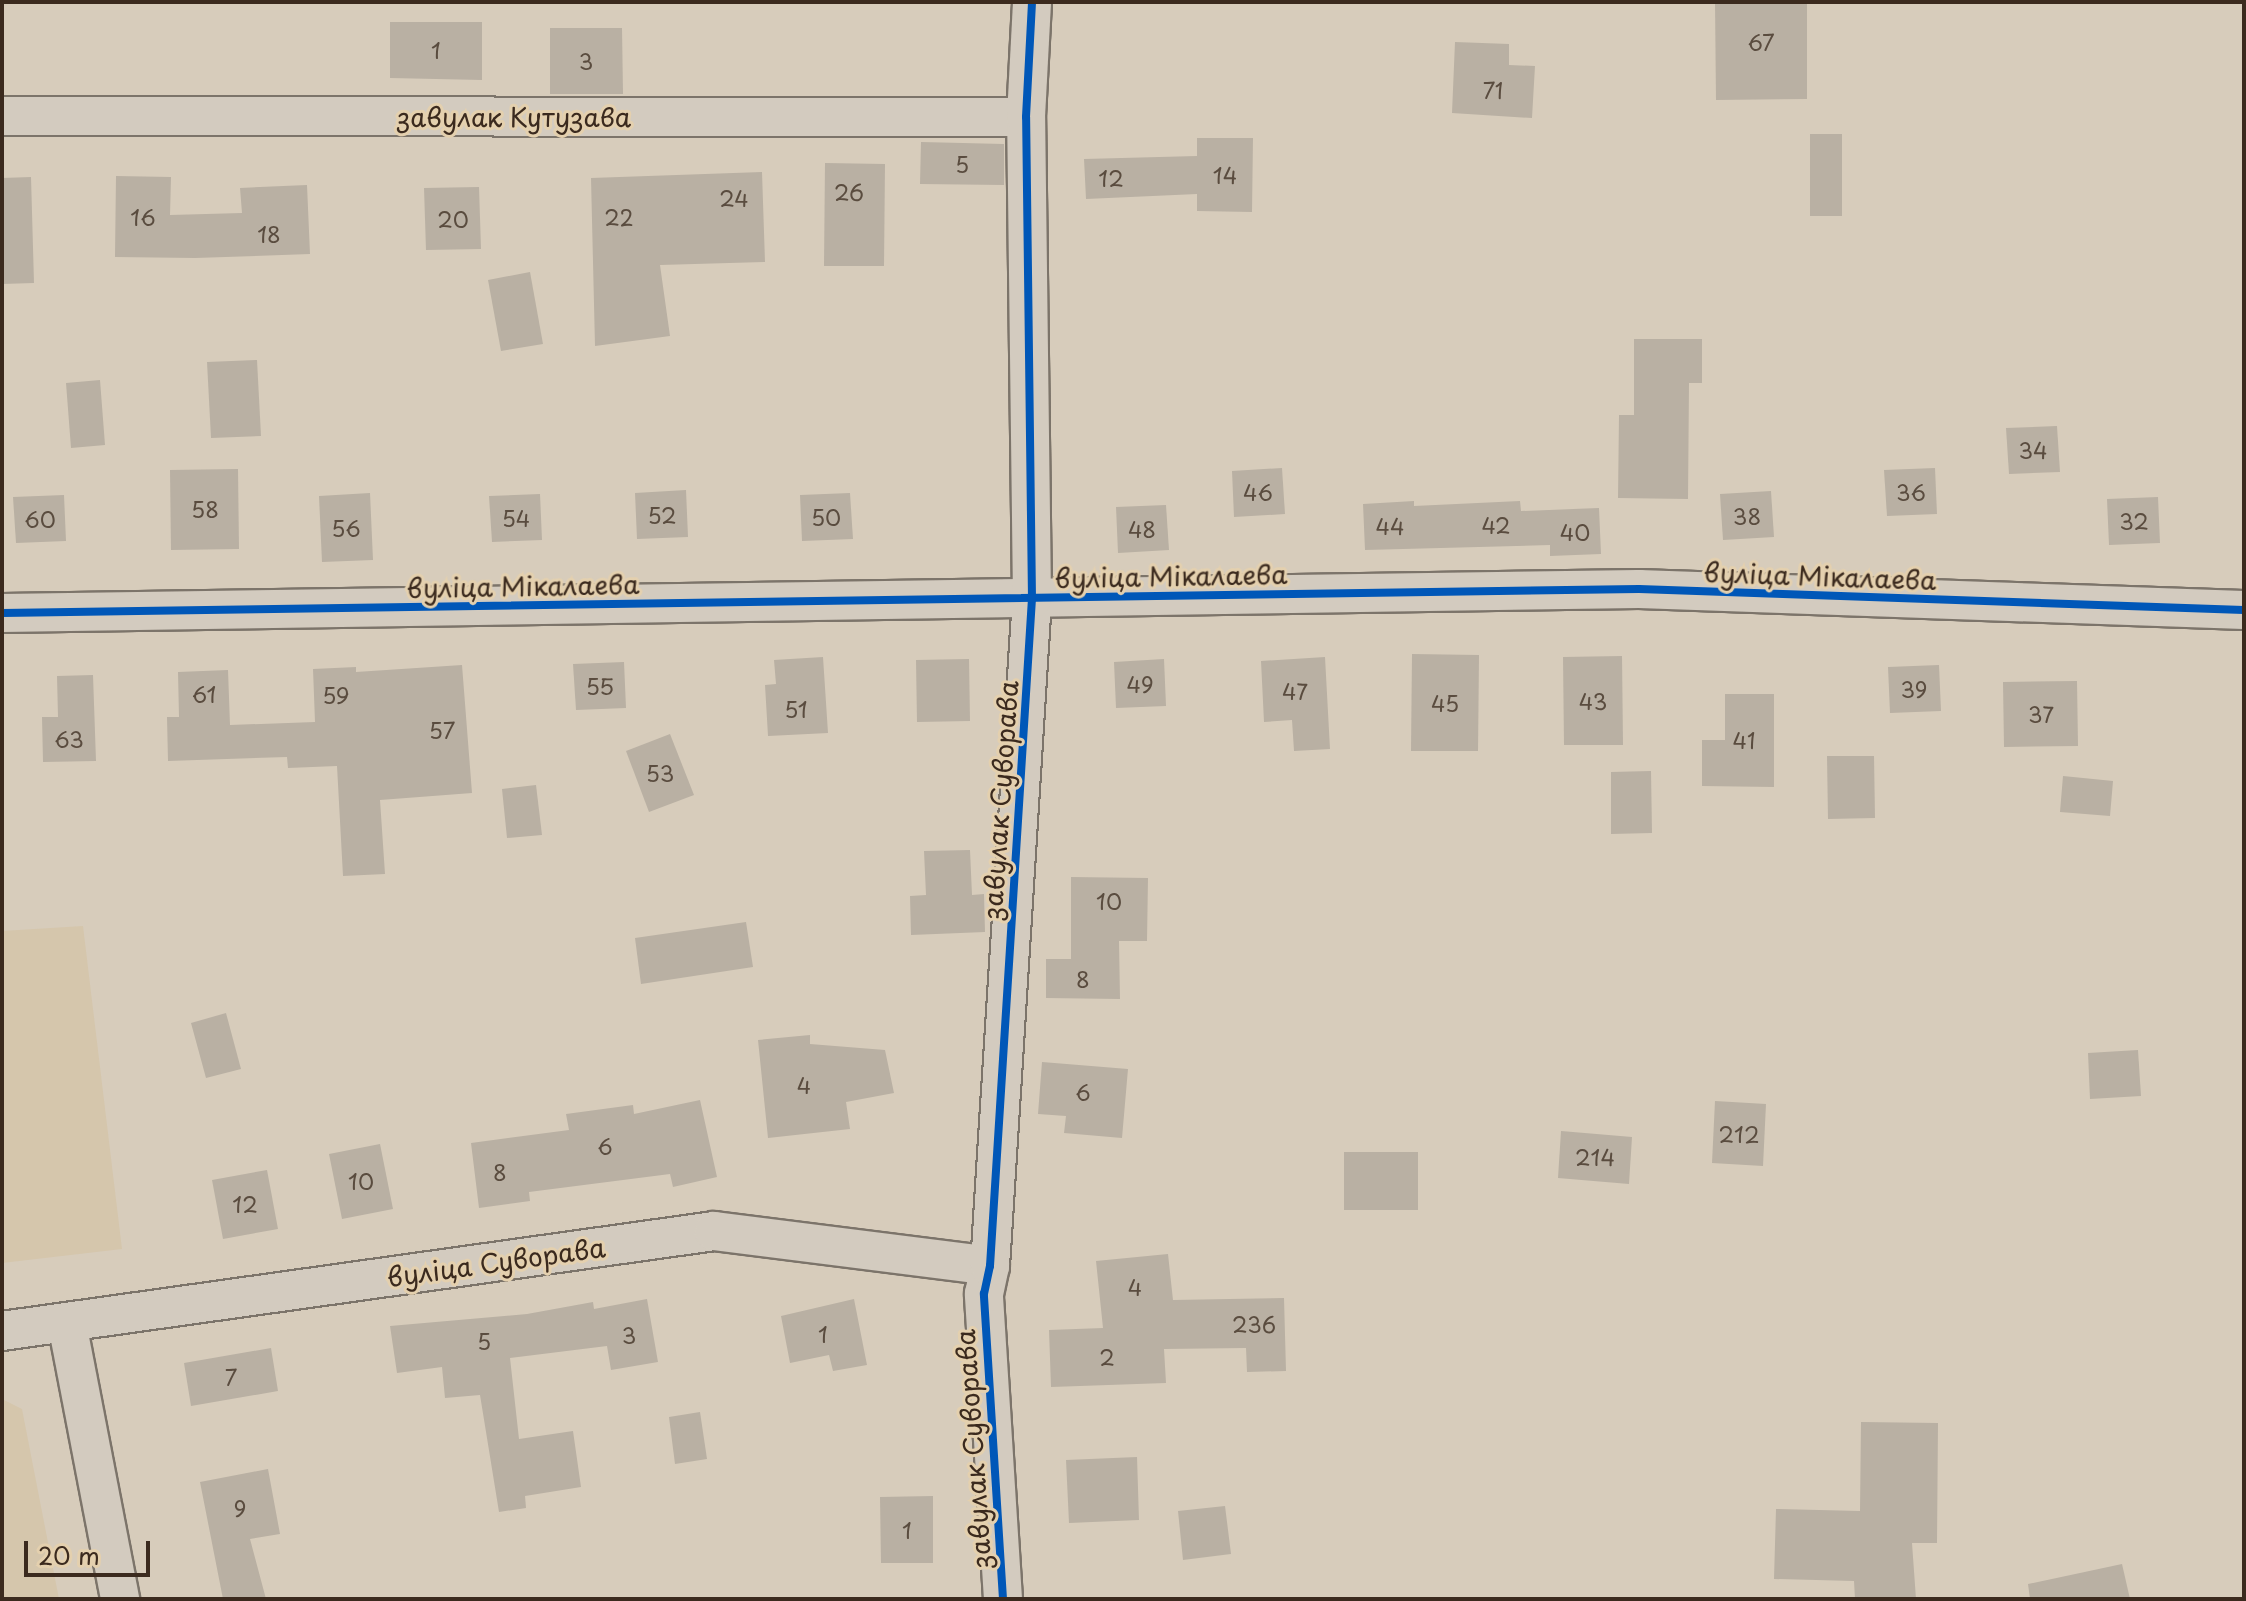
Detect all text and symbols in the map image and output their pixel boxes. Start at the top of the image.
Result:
house number: 67 [1748,29,1774,55]
house number: 1 [431,37,441,63]
house number: 3 [579,48,593,74]
house number: 71 [1483,77,1503,103]
street label: завулак Кутузава [396,101,632,133]
house number: 5 [955,151,969,177]
house number: 14 [1213,162,1237,188]
house number: 12 [1098,165,1124,191]
house number: 26 [834,179,864,205]
house number: 24 [719,185,749,211]
house number: 16 [130,204,156,230]
house number: 22 [604,204,634,230]
house number: 20 [437,206,469,232]
house number: 18 [257,221,281,247]
house number: 34 [2018,437,2048,463]
house number: 46 [1243,479,1273,505]
house number: 36 [1896,479,1926,505]
house number: 58 [191,496,219,522]
house number: 52 [647,502,677,528]
house number: 38 [1733,503,1761,529]
house number: 50 [811,504,841,530]
house number: 54 [502,505,530,531]
house number: 60 [24,506,56,532]
house number: 32 [2119,508,2149,534]
house number: 42 [1481,512,1511,538]
house number: 44 [1375,513,1405,539]
house number: 56 [331,515,361,541]
house number: 48 [1128,516,1156,542]
house number: 40 [1560,519,1590,545]
street label: вуліца Мікалаева [1703,556,1937,596]
street label: вуліца Мікалаева [1054,558,1288,594]
street label: вуліца Мікалаева [406,568,640,604]
house number: 49 [1126,671,1154,697]
house number: 55 [586,673,614,699]
house number: 39 [1901,676,1927,702]
house number: 47 [1282,678,1308,704]
street label: завулак Суворава [976,679,1024,921]
house number: 61 [192,681,216,707]
house number: 59 [322,682,350,708]
house number: 43 [1579,688,1607,714]
house number: 45 [1431,690,1459,716]
house number: 51 [784,696,808,722]
house number: 37 [2028,701,2054,727]
house number: 57 [429,717,455,743]
house number: 63 [54,726,84,752]
house number: 41 [1732,727,1756,753]
house number: 53 [646,760,674,786]
house number: 10 [1096,888,1122,914]
house number: 8 [1076,966,1090,992]
house number: 4 [797,1072,811,1098]
house number: 6 [1075,1079,1091,1105]
house number: 212 [1718,1121,1760,1147]
house number: 6 [597,1133,613,1159]
house number: 214 [1575,1144,1615,1170]
house number: 8 [493,1159,507,1185]
house number: 10 [348,1168,374,1194]
house number: 12 [232,1191,258,1217]
street label: вуліца Суворава [385,1231,607,1293]
house number: 4 [1128,1274,1142,1300]
house number: 236 [1232,1311,1276,1337]
house number: 1 [818,1321,828,1347]
house number: 3 [622,1322,636,1348]
house number: 5 [477,1328,491,1354]
street label: завулак Суворава [949,1328,997,1570]
house number: 2 [1099,1344,1115,1370]
house number: 7 [225,1364,237,1390]
house number: 9 [234,1495,246,1521]
house number: 1 [902,1517,912,1543]
scale bar [28,1525,154,1575]
text: 20 m [38,1537,100,1573]

